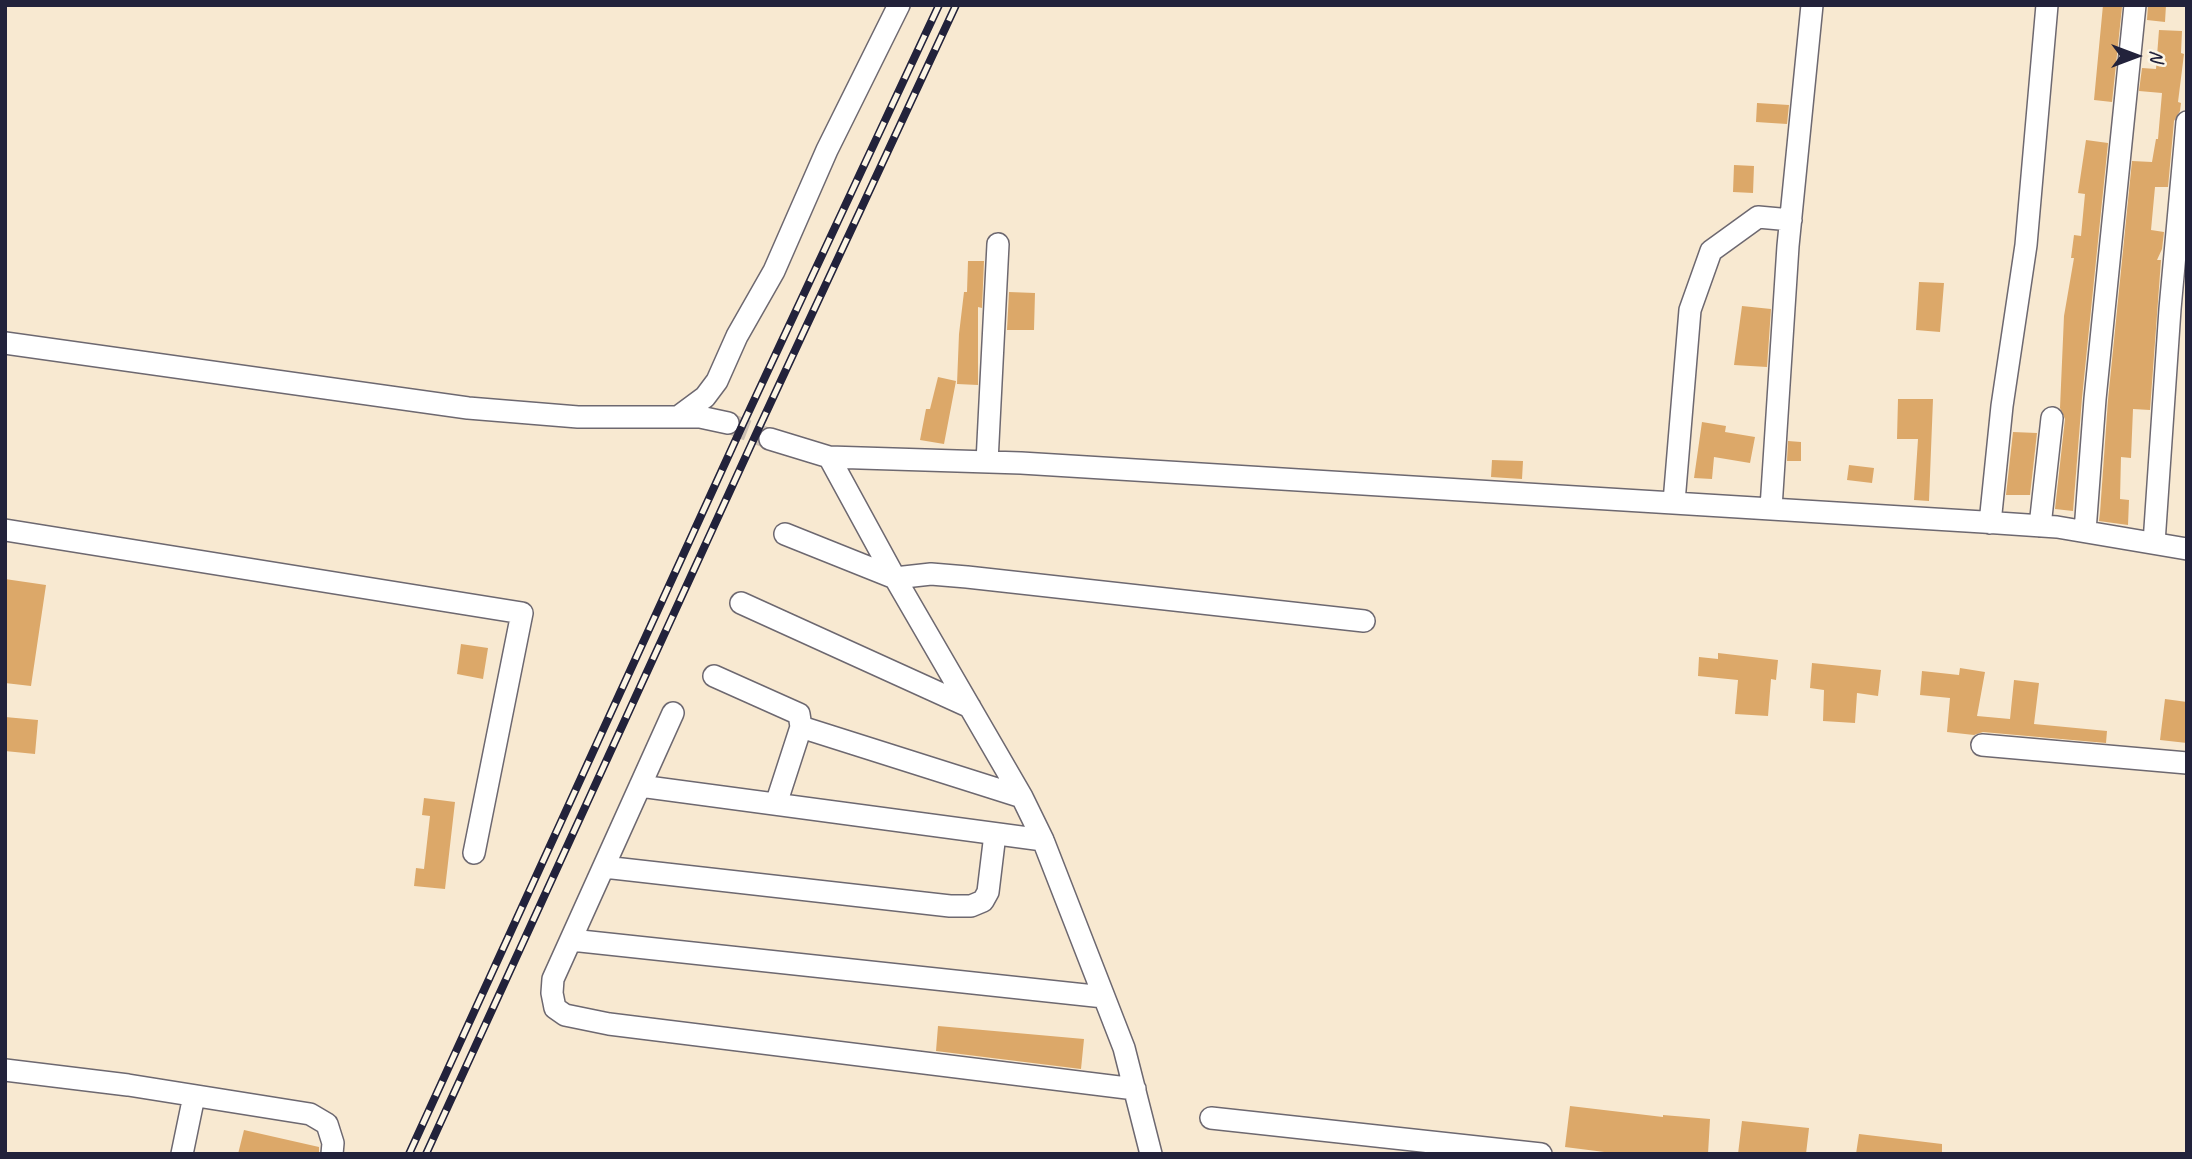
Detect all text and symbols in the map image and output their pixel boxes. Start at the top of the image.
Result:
north arrow [2101,21,2171,91]
text: N [2145,50,2169,62]

